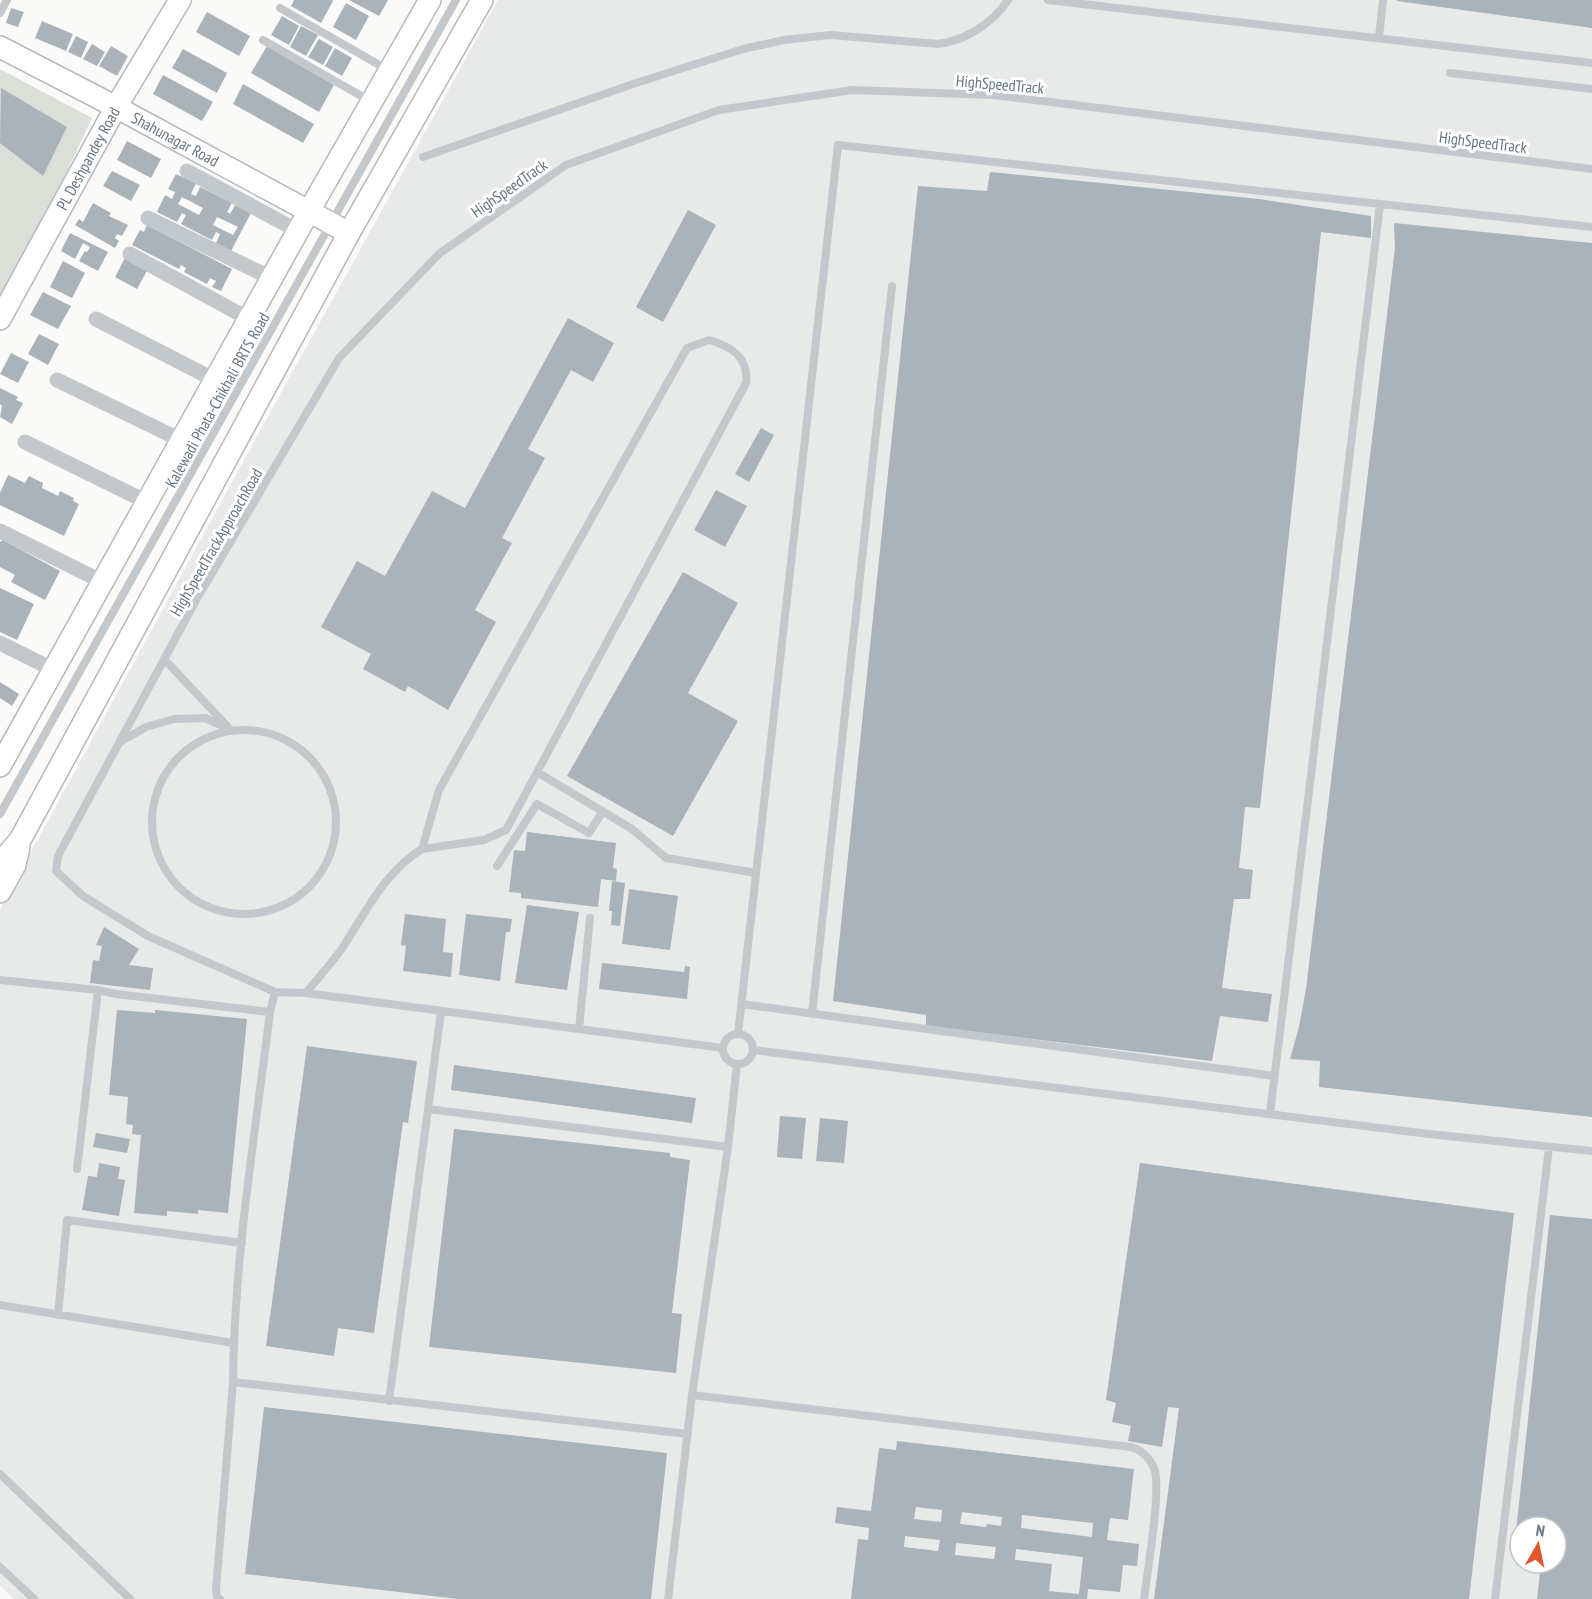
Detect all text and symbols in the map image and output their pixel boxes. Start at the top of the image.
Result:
street label: HighSpeedTrack [955,70,1046,98]
street label: PL Deshpandey Road [52,104,124,213]
street label: Shahunagar Road [128,107,222,171]
street label: HighSpeedTrack [1438,127,1529,157]
street label: HighSpeedTrack [467,154,552,222]
street label: Kalewadi Phata-Chikhali BRTS Road [160,309,274,491]
street label: HighSpeedTrackApproachRoad [165,464,267,620]
north arrow [1508,1515,1568,1575]
text: N [1535,1520,1546,1541]

